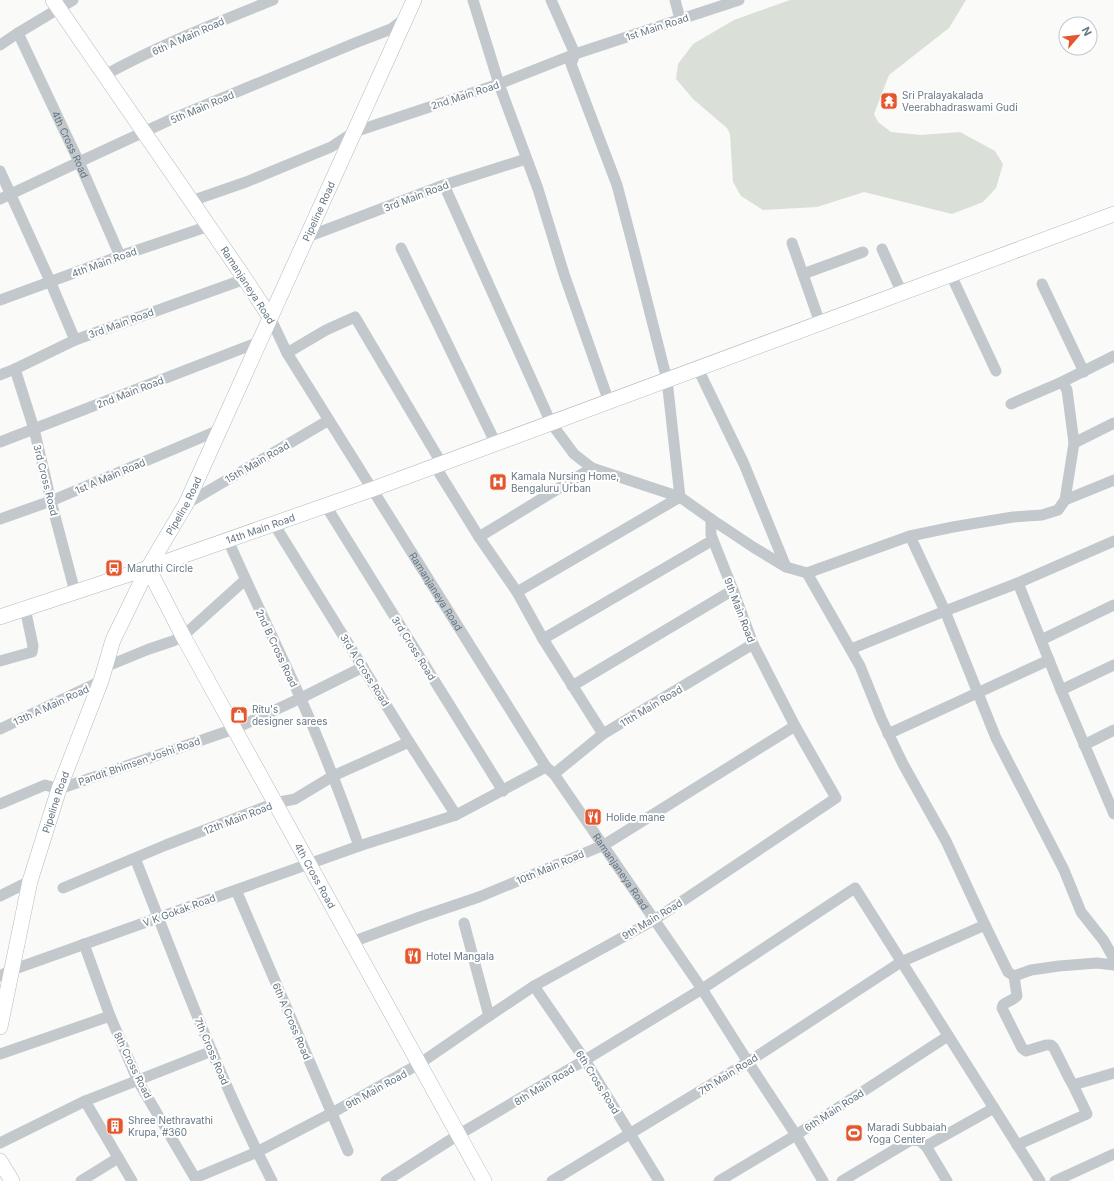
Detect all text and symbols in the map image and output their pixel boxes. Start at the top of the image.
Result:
street label: 1st Main Road [624,11,690,43]
street label: 6th A Main Road [150,15,226,57]
north arrow [1058,16,1098,56]
text: N [1079,24,1095,38]
street label: 2nd Main Road [429,78,501,112]
street label: 5th Main Road [168,88,236,126]
place label: Sri Pralayakalada Veerabhadraswami Gudi [902,89,1018,113]
temple icon: Sri Pralayakalada Veerabhadraswami Gudi [879,91,899,111]
street label: 4th Cross Road [50,109,91,180]
street label: 3rd Main Road [382,178,450,214]
street label: Pipeline Road [300,179,337,243]
street label: Ramanjaneya Road [218,244,278,326]
street label: 4th Main Road [70,245,138,279]
street label: 3rd Main Road [87,306,155,340]
street label: 2nd Main Road [95,374,165,410]
street label: 15th Main Road [223,439,291,485]
street label: 3rd Cross Road [31,443,61,517]
street label: 1st A Main Road [73,456,147,496]
place label: Kamala Nursing Home, Bengaluru Urban [511,470,619,494]
hospital icon: Kamala Nursing Home, Bengaluru Urban [488,472,508,492]
street label: Pipeline Road [163,475,204,537]
street label: 14th Main Road [224,511,297,546]
street label: Ramanjaneya Road [407,550,465,633]
bus stop icon: Maruthi Circle [104,558,124,578]
place label: Maruthi Circle [127,562,193,574]
street label: 9th Main Road [722,576,758,644]
street label: 2nd B Cross Road [254,607,300,689]
street label: 3rd Cross Road [390,614,438,682]
street label: 3rd A Cross Road [338,632,392,708]
street label: 13th A Main Road [11,682,91,728]
street label: 11th Main Road [618,683,684,729]
place label: Ritu's designer sarees [252,703,328,727]
shop icon: Ritu's designer sarees [229,705,249,725]
street label: Pandit Bhimsen Joshi Road [76,734,202,788]
street label: Pipeline Road [40,769,71,834]
street label: 12th Main Road [202,799,274,837]
restaurant icon: Holide mane [583,807,603,827]
place label: Holide mane [606,811,665,823]
street label: Ramanjaneya Road [591,831,652,912]
street label: 4th Cross Road [292,841,338,910]
street label: 10th Main Road [514,847,586,887]
street label: V K Gokak Road [141,891,217,929]
street label: 9th Main Road [620,896,684,942]
restaurant icon: Hotel Mangala [403,946,423,966]
place label: Hotel Mangala [426,950,494,962]
street label: 6th A Cross Road [270,981,314,1061]
street label: 7th Cross Road [192,1015,232,1087]
street label: 8th Cross Road [112,1030,154,1100]
street label: 6th Cross Road [574,1048,622,1116]
street label: 7th Main Road [696,1051,760,1097]
street label: 8th Main Road [512,1062,576,1108]
street label: 9th Main Road [343,1067,409,1111]
street label: 6th Main Road [802,1086,866,1134]
place label: Shree Nethravathi Krupa, #360 [128,1114,213,1138]
building icon: Shree Nethravathi Krupa, #360 [105,1116,125,1136]
place label: Maradi Subbaiah Yoga Center [867,1121,947,1145]
sports icon: Maradi Subbaiah Yoga Center [844,1123,864,1143]

